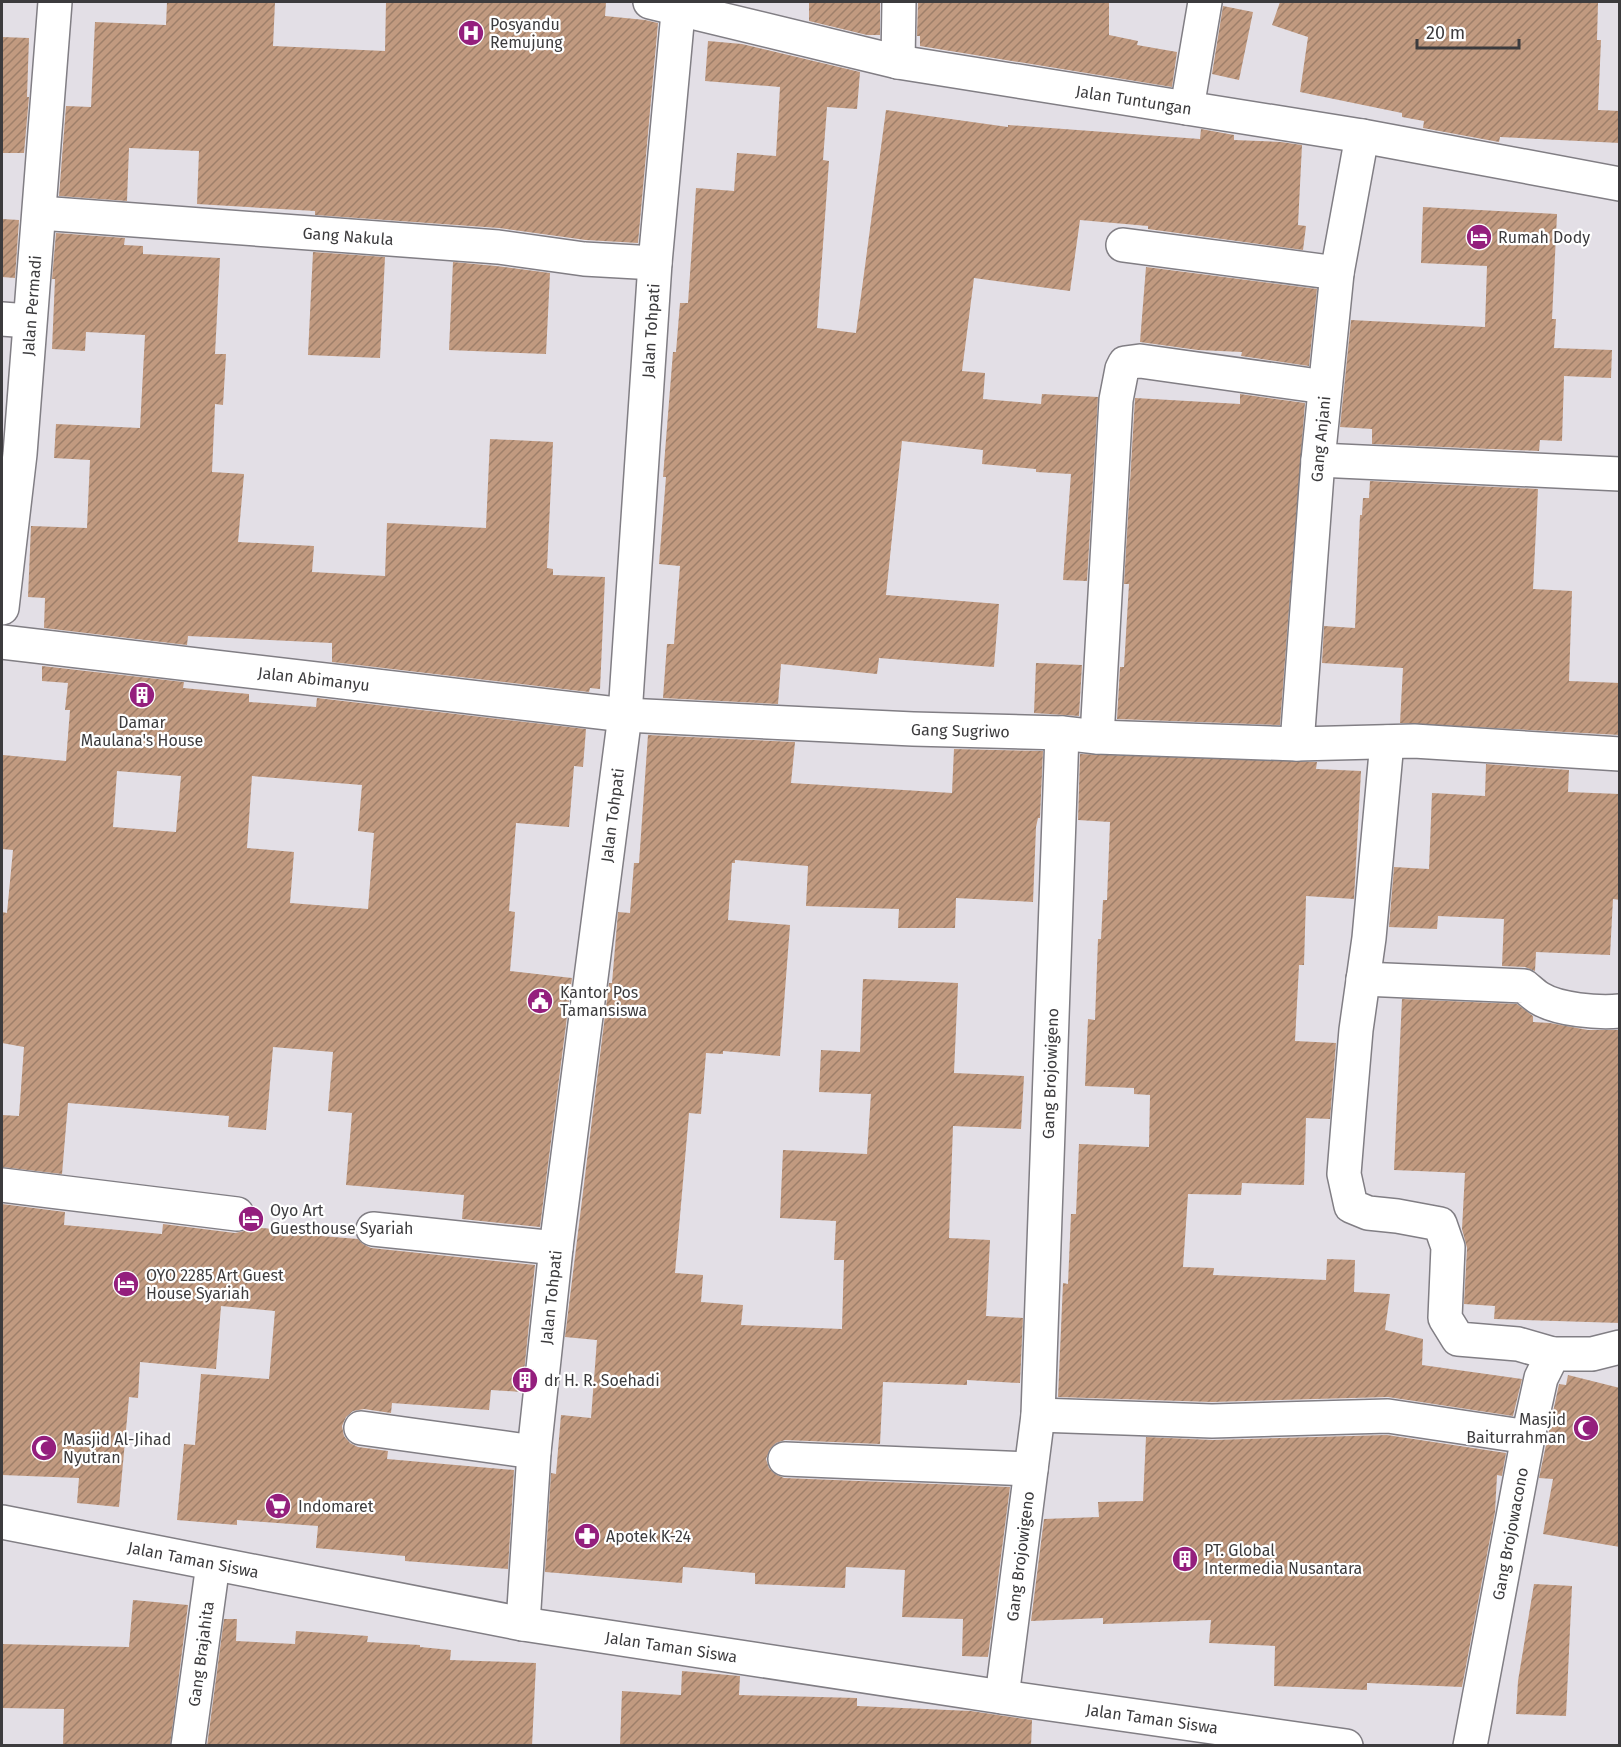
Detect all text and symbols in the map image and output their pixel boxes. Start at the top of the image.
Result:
scale bar [1417,12,1519,50]
place label: Posyandu Remujung [490,15,563,52]
hospital icon: Posyandu Remujung [456,18,486,48]
text: 20 m [1426,22,1465,44]
street label: Jalan Tuntungan [1074,81,1193,118]
hotel icon: Rumah Dody [1464,222,1494,252]
street label: Gang Nakula [302,223,394,249]
place label: Rumah Dody [1498,228,1590,247]
street label: Jalan Permadi [18,255,45,356]
street label: Jalan Tohpati [638,283,663,379]
street label: Gang Anjani [1307,395,1334,483]
street label: Jalan Abimanyu [257,663,371,695]
building icon: Damar Maulana's House [127,680,157,710]
place label: Damar Maulana's House [81,713,203,750]
street label: Gang Sugriwo [911,719,1010,741]
street label: Jalan Tohpati [597,767,628,863]
place label: Kantor Pos Tamansiswa [560,983,647,1020]
public building icon: Kantor Pos Tamansiswa [525,986,555,1016]
street label: Gang Brojowigeno [1038,1008,1062,1139]
place label: Oyo Art Guesthouse Syariah [270,1201,414,1238]
hotel icon: Oyo Art Guesthouse Syariah [236,1204,266,1234]
street label: Jalan Tohpati [536,1249,565,1345]
place label: OYO 2285 Art Guest House Syariah [146,1266,284,1303]
hotel icon: OYO 2285 Art Guest House Syariah [111,1269,141,1299]
building icon: dr H. R. Soehadi [510,1365,540,1395]
place label: dr H. R. Soehadi [544,1371,660,1390]
place label: Masjid Baiturrahman [1466,1410,1566,1447]
mosque icon: Masjid Baiturrahman [1571,1413,1601,1443]
place label: Masjid Al-Jihad Nyutran [63,1430,171,1467]
mosque icon: Masjid Al-Jihad Nyutran [29,1433,59,1463]
street label: Gang Brojowacono [1488,1466,1532,1602]
street label: Gang Brojowigeno [1002,1490,1038,1622]
supermarket icon: Indomaret [263,1491,293,1521]
place label: Indomaret [298,1497,374,1516]
pharmacy icon: Apotek K-24 [572,1521,602,1551]
place label: Apotek K-24 [606,1527,692,1546]
street label: Jalan Taman Siswa [126,1537,261,1582]
place label: PT. Global Intermedia Nusantara [1204,1541,1362,1578]
building icon: PT. Global Intermedia Nusantara [1170,1544,1200,1574]
street label: Gang Brajahita [184,1600,217,1708]
street label: Jalan Taman Siswa [604,1627,739,1666]
street label: Jalan Taman Siswa [1085,1700,1219,1737]

